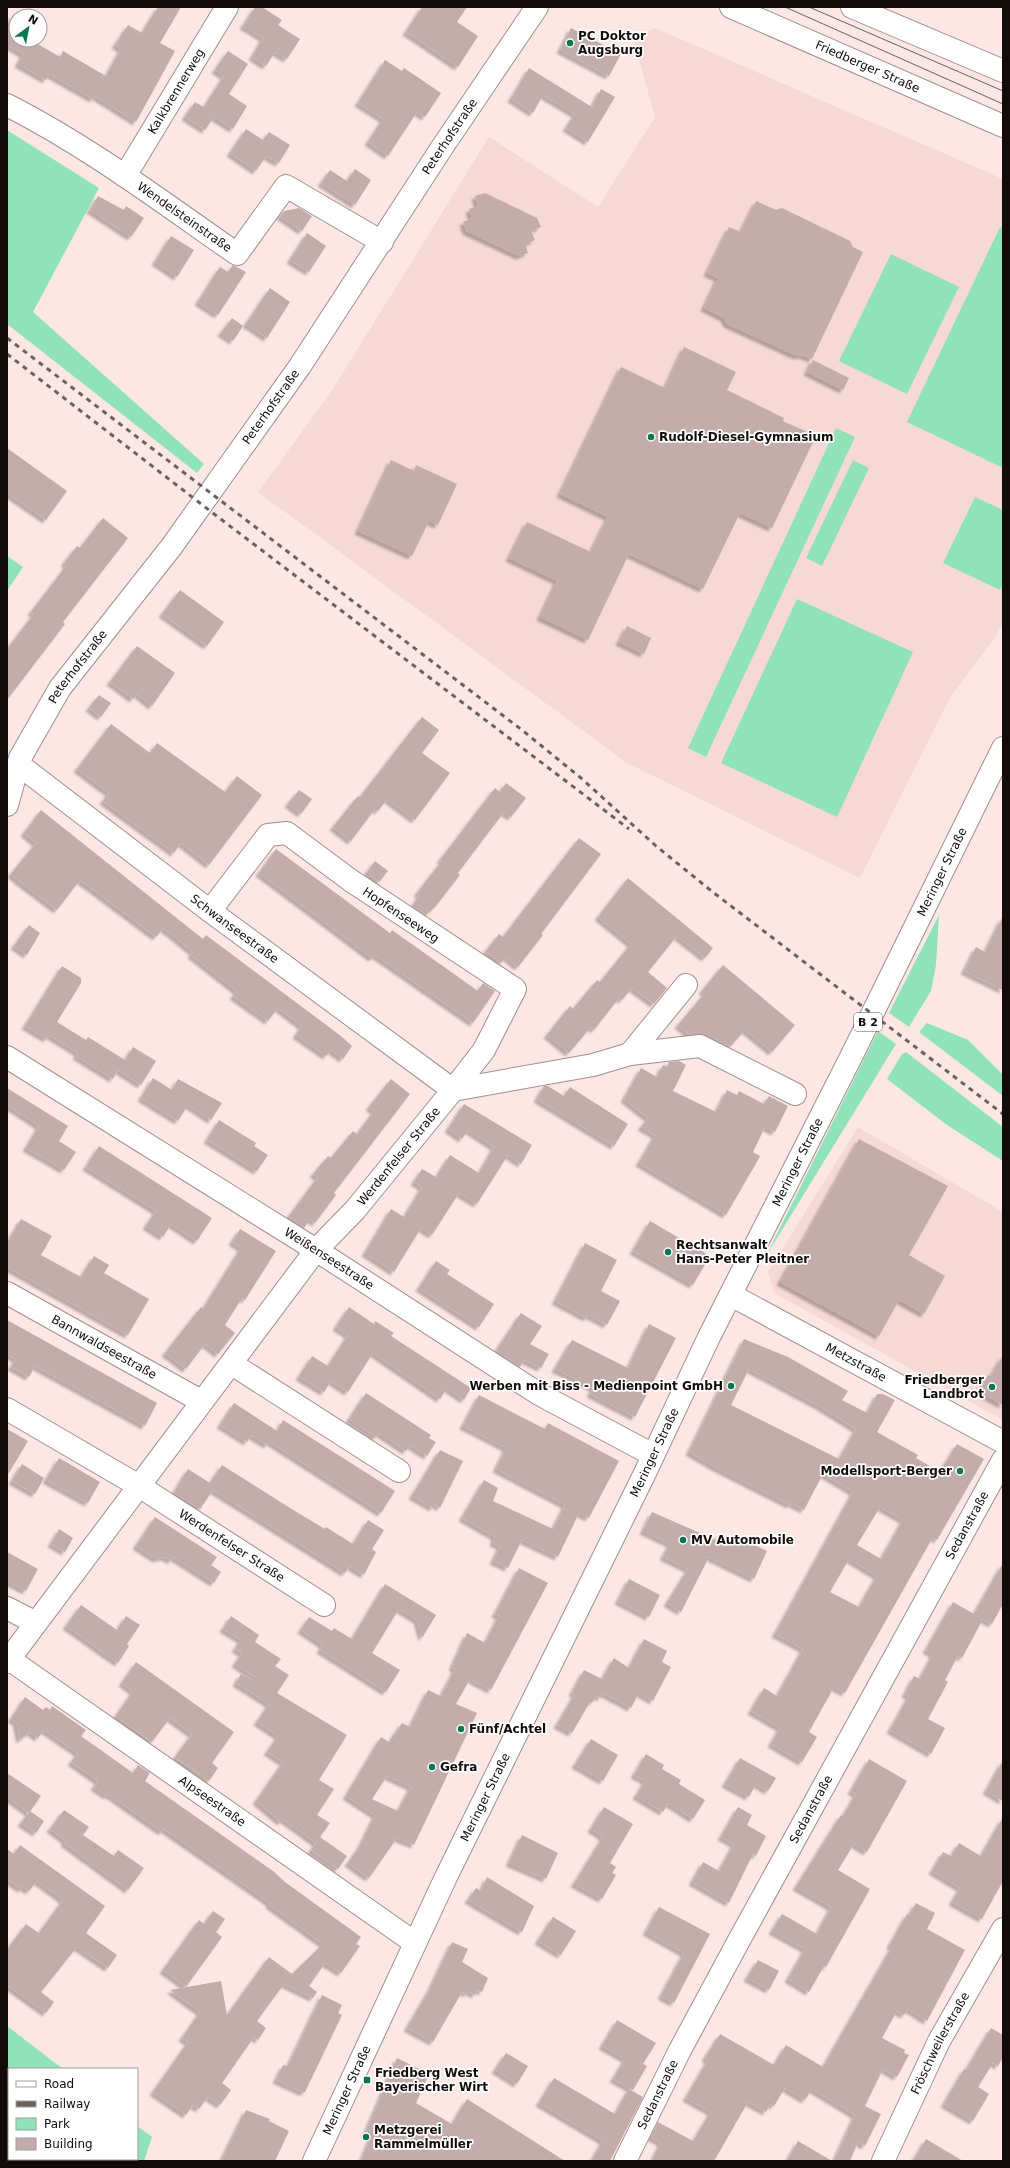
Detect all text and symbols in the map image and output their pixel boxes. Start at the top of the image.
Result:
north arrow [8,8,48,48]
text: N [26,12,40,28]
place label: PC Doktor Augsburg [578,29,646,57]
marker: PC Doktor Augsburg [565,38,575,48]
street label: Friedberger Straße [813,38,922,96]
street label: Kalkbrennerweg [145,46,207,137]
street label: Peterhofstraße [419,96,480,177]
street label: Wendelsteinstraße [134,179,234,255]
street label: Peterhofstraße [240,367,302,447]
place label: Rudolf-Diesel-Gymnasium [659,430,833,444]
marker: Rudolf-Diesel-Gymnasium [646,432,656,442]
street label: Peterhofstraße [46,627,110,706]
street label: Meringer Straße [914,825,970,919]
street label: Hopfenseeweg [360,884,442,946]
street label: Schwanseestraße [188,892,281,966]
road number: B 2 [854,1013,882,1031]
street label: Werdenfelser Straße [354,1104,443,1208]
street label: Meringer Straße [770,1116,826,1208]
street label: Weißenseestraße [282,1225,377,1293]
place label: Rechtsanwalt Hans-Peter Pleitner [676,1238,809,1266]
marker: Rechtsanwalt Hans-Peter Pleitner [663,1247,673,1257]
street label: Bannwaldseestraße [49,1312,159,1382]
street label: Metzstraße [823,1340,889,1385]
place label: Friedberger Landbrot [905,1373,984,1401]
place label: Werben mit Biss - Medienpoint GmbH [469,1379,723,1393]
marker: Werben mit Biss - Medienpoint GmbH [726,1381,736,1391]
marker: Friedberger Landbrot [987,1382,997,1392]
street label: Meringer Straße [627,1406,682,1499]
place label: Modellsport-Berger [820,1464,952,1478]
marker: Modellsport-Berger [955,1466,965,1476]
street label: Sedanstraße [943,1489,992,1562]
street label: Werdenfelser Straße [176,1506,287,1585]
place label: MV Automobile [691,1533,794,1547]
marker: MV Automobile [678,1535,688,1545]
place label: Fünf/Achtel [469,1722,546,1736]
marker: Fünf/Achtel [456,1724,466,1734]
street label: Meringer Straße [458,1751,513,1844]
place label: Gefra [440,1760,477,1774]
marker: Gefra [427,1762,437,1772]
street label: Alpseestraße [176,1773,248,1829]
street label: Sedanstraße [787,1773,835,1846]
street label: Fröschweilerstraße [908,1990,972,2096]
street label: Meringer Straße [320,2043,374,2137]
street label: Sedanstraße [635,2058,681,2132]
place label: Friedberg West Bayerischer Wirt [375,2066,488,2094]
legend [8,2068,138,2160]
marker: Friedberg West Bayerischer Wirt [362,2075,372,2085]
text: Road [44,2077,74,2091]
text: Railway [44,2097,90,2111]
text: Park [44,2117,70,2131]
place label: Metzgerei Rammelmüller [374,2123,472,2151]
marker: Metzgerei Rammelmüller [361,2132,371,2142]
text: Building [44,2137,93,2151]

